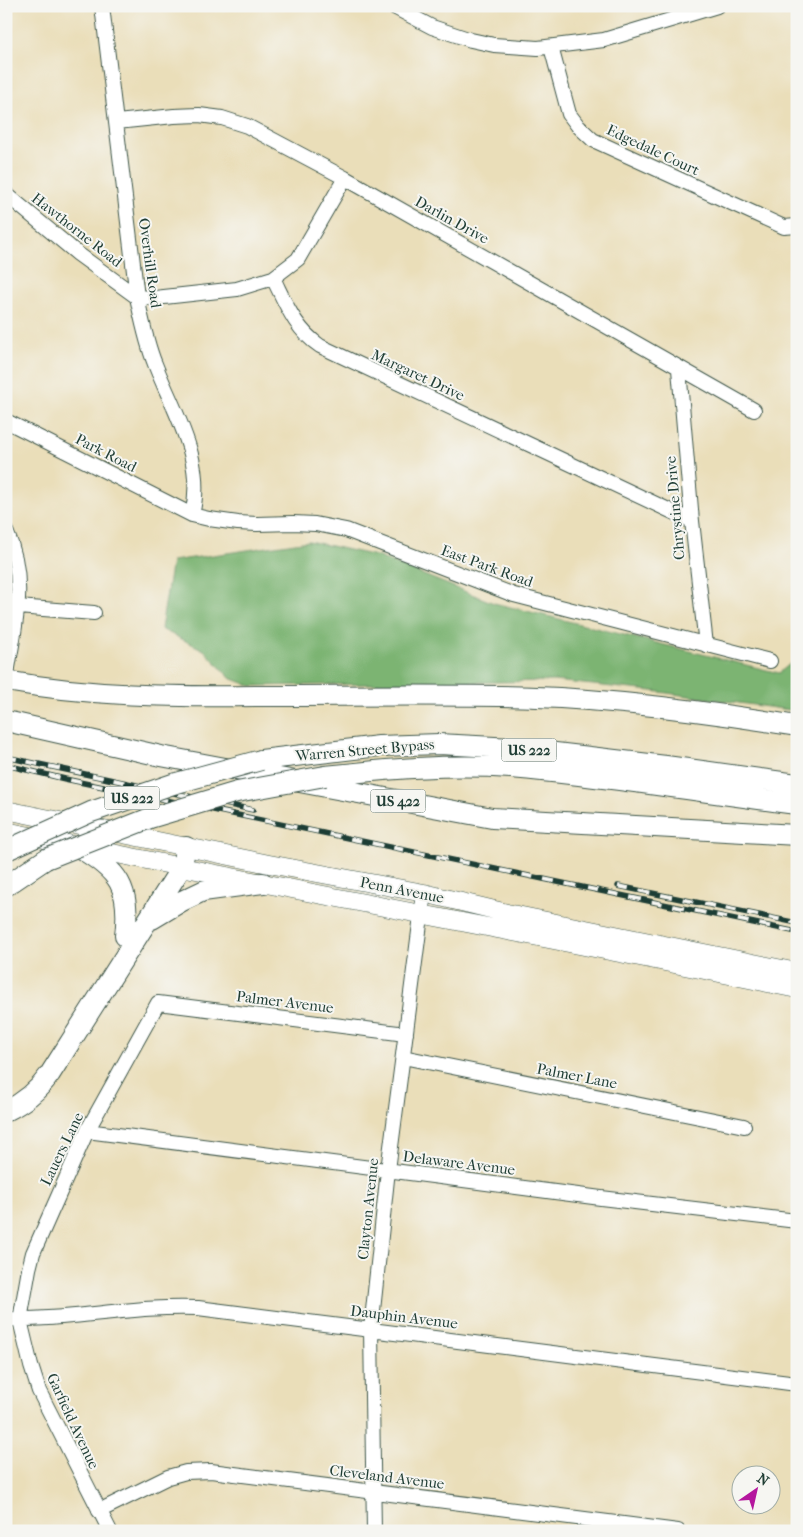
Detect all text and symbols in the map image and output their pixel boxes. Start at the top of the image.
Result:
street label: Edgedale Court [604,121,703,180]
street label: Hawthorne Road [28,189,127,271]
street label: Darlin Drive [412,192,493,248]
street label: Overhill Road [135,217,165,310]
street label: Margaret Drive [368,346,468,405]
street label: Park Road [72,430,140,476]
street label: Chrystine Drive [661,455,689,561]
street label: East Park Road [439,541,536,591]
street label: Warren Street Bypass [294,735,436,765]
road number: US 222 [502,738,556,762]
road number: US 222 [104,786,160,810]
road number: US 422 [370,789,426,812]
street label: Penn Avenue [358,873,446,907]
street label: Palmer Avenue [235,987,335,1017]
street label: Palmer Lane [535,1059,619,1093]
street label: Lauers Lane [37,1109,88,1188]
street label: Delaware Avenue [402,1147,517,1179]
street label: Clayton Avenue [354,1157,382,1261]
street label: Dauphin Avenue [349,1301,459,1333]
street label: Garfield Avenue [43,1370,103,1472]
street label: Cleveland Avenue [329,1461,446,1493]
north arrow [730,1464,780,1514]
text: N [754,1470,772,1490]

